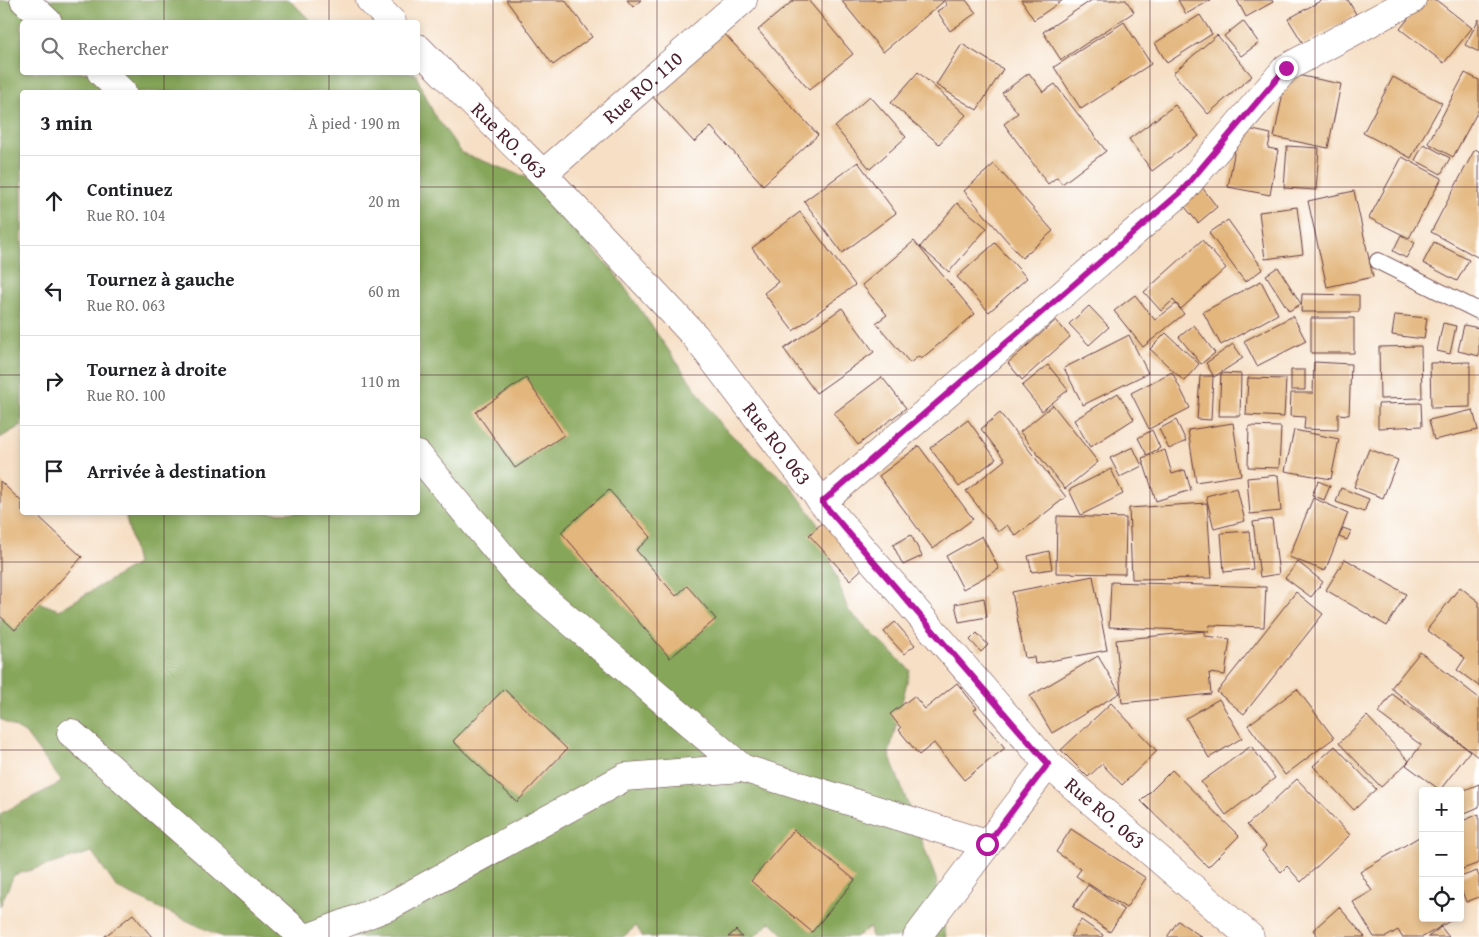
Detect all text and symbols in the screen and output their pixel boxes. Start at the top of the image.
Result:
search box [20,20,420,75]
icon: search [38,34,66,62]
text: Rechercher [78,34,169,62]
street label: Rue RO. 110 [596,44,689,130]
route end [1275,57,1298,80]
street label: Rue RO. 063 [465,95,555,185]
text: 3 min [40,107,92,138]
text: À pied · 190 m [308,111,400,135]
text: Continuez [87,175,173,203]
icon: ahead [40,187,68,215]
text: 20 m [368,189,400,213]
text: Rue RO. 104 [87,203,165,227]
text: Tournez à gauche [87,265,235,293]
icon: left [40,277,68,305]
text: 60 m [368,279,400,303]
text: Rue RO. 063 [87,293,165,317]
text: Tournez à droite [87,355,227,383]
icon: right [40,367,68,395]
text: 110 m [360,369,400,393]
text: Rue RO. 100 [87,383,165,407]
street label: Rue RO. 063 [736,395,819,491]
icon: arrive [40,457,68,485]
text: Arrivée à destination [87,457,266,485]
street label: Rue RO. 063 [1059,770,1152,856]
map controls [1419,787,1464,922]
button: + [1419,787,1464,832]
button: − [1419,832,1464,877]
route start [976,833,999,856]
button: locate [1419,877,1464,922]

